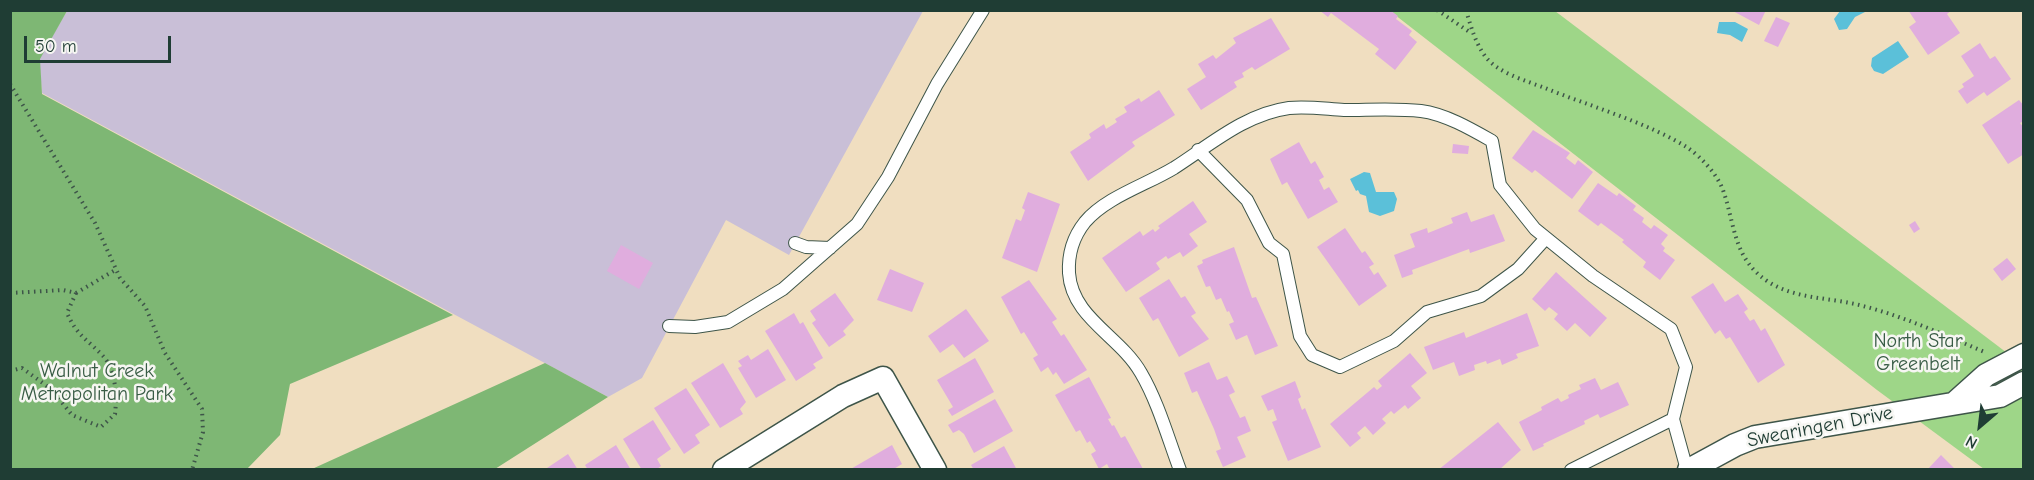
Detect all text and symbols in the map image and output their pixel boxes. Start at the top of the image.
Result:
scale bar [27,24,174,62]
text: 50 m [35,36,77,57]
park label: North Star Greenbelt [1873,329,1963,376]
park label: Walnut Creek Metropolitan Park [21,359,173,406]
north arrow [1950,396,2010,456]
street label: Swearingen Drive [1745,401,1895,453]
text: N [1963,431,1980,452]

